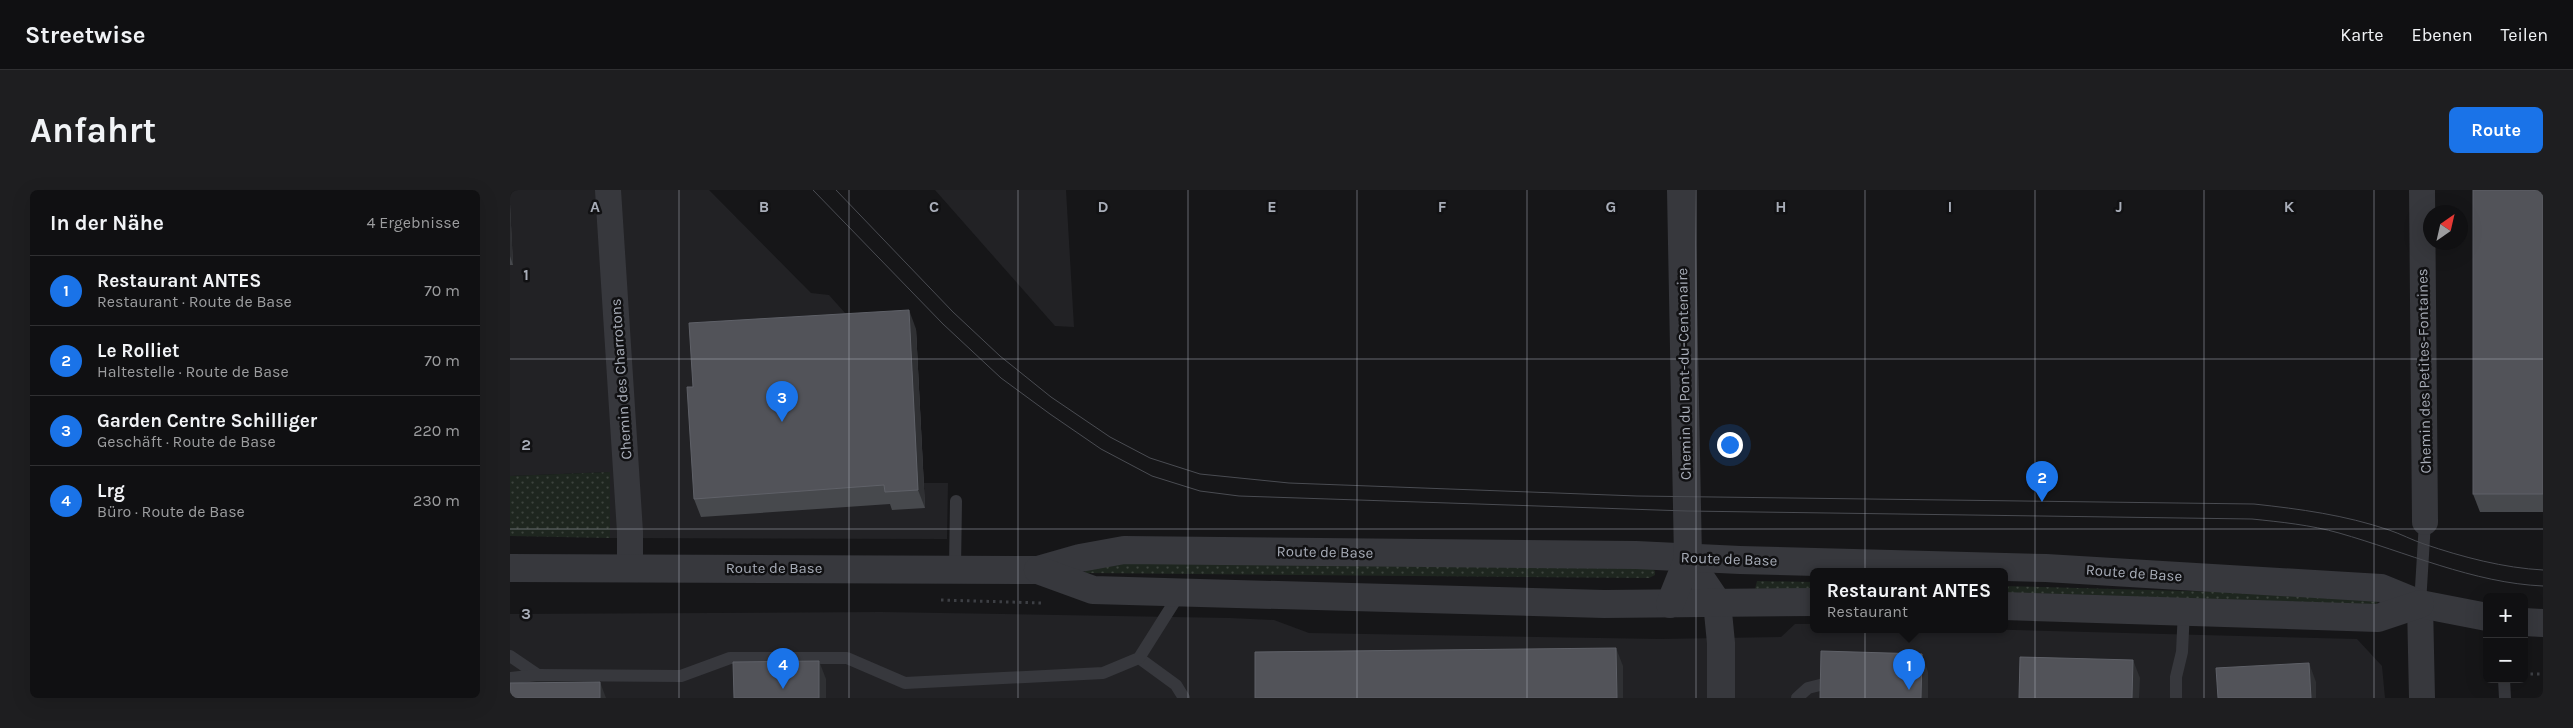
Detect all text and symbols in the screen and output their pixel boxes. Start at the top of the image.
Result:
text: Streetwise [25,21,146,49]
text: Karte [2340,24,2384,46]
text: Ebenen [2412,24,2473,46]
text: Teilen [2501,24,2548,46]
button: Route [2449,107,2543,153]
text: Anfahrt [30,110,156,151]
text: A [590,197,600,216]
text: B [759,197,769,216]
text: C [929,197,939,216]
text: D [1098,197,1109,216]
text: E [1267,197,1277,216]
text: F [1438,197,1447,216]
text: G [1606,197,1616,216]
text: H [1775,197,1787,216]
text: I [1948,197,1952,216]
text: J [2115,197,2123,216]
text: K [2284,197,2295,216]
north arrow [2423,205,2468,250]
text: In der Nähe [50,211,164,235]
text: 4 Ergebnisse [367,213,460,232]
text: 1 [523,265,529,284]
street label: Chemin du Pont-du-Centenaire [1673,268,1695,480]
street label: Chemin des Petites-Fontaines [2413,268,2435,474]
text: Restaurant ANTES [97,270,261,292]
text: 1 [63,281,69,300]
text: 70 m [424,281,460,300]
text: Restaurant · Route de Base [97,292,292,311]
street label: Chemin des Charrotons [606,298,636,460]
text: Le Rolliet [97,340,180,362]
text: 2 [61,351,71,370]
text: 70 m [424,351,460,370]
text: Haltestelle · Route de Base [97,362,289,381]
pin: 3 [766,381,798,422]
text: Garden Centre Schilliger [97,410,317,432]
text: 3 [61,421,71,440]
text: 220 m [413,421,460,440]
text: Geschäft · Route de Base [97,432,276,451]
your location [1717,432,1743,458]
text: 2 [521,435,531,454]
pin: 2 [2026,461,2058,502]
text: Lrg [97,480,125,502]
text: 4 [61,491,71,510]
text: 230 m [413,491,460,510]
text: Büro · Route de Base [97,502,245,521]
street label: Route de Base [1276,542,1374,562]
street label: Route de Base [1680,548,1778,570]
street label: Route de Base [726,559,822,577]
street label: Route de Base [2085,561,2183,585]
popup [1810,568,2008,633]
text: Restaurant ANTES [1827,580,1991,602]
map controls [2483,593,2528,683]
button: + [2483,593,2528,638]
text: Restaurant [1827,602,1908,621]
text: 3 [521,604,531,623]
button: − [2483,638,2528,683]
pin: 4 [767,648,799,689]
pin: 1 [1893,649,1925,690]

